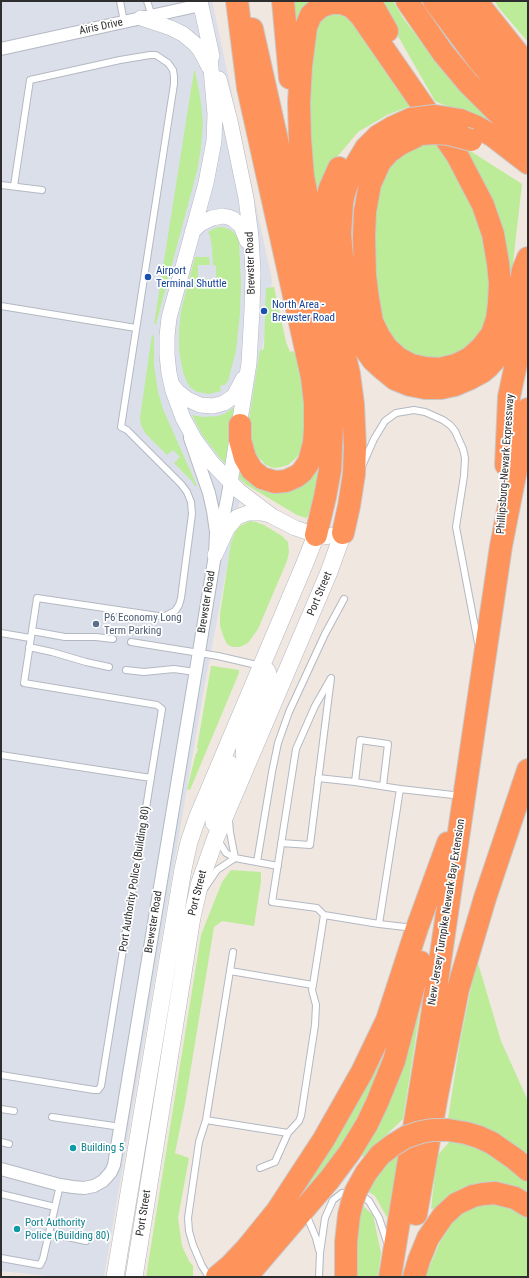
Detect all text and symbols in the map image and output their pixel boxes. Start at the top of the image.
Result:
street label: Airis Drive [78,16,124,38]
street label: Brewster Road [243,231,259,295]
place label: Airport Terminal Shuttle [156,264,227,290]
marker: Airport Terminal Shuttle [143,272,153,282]
place label: North Area - Brewster Road [272,298,335,324]
marker: North Area - Brewster Road [259,306,269,316]
street label: Phillipsburg-Newark Expressway [495,394,517,534]
street label: Brewster Road [196,570,218,634]
street label: Port Street [305,570,335,618]
place label: P6 Economy Long Term Parking [104,611,182,637]
marker: P6 Economy Long Term Parking [91,619,101,629]
street label: Port Authority Police (Building 80) [117,805,153,953]
street label: New Jersey Turnpike Newark Bay Extension [426,818,468,1006]
street label: Port Street [186,869,210,917]
street label: Brewster Road [143,890,165,954]
place label: Building 5 [81,1141,124,1155]
marker: Building 5 [68,1143,78,1153]
street label: Port Street [134,1189,154,1237]
place label: Port Authority Police (Building 80) [25,1216,110,1242]
marker: Port Authority Police (Building 80) [12,1224,22,1234]

